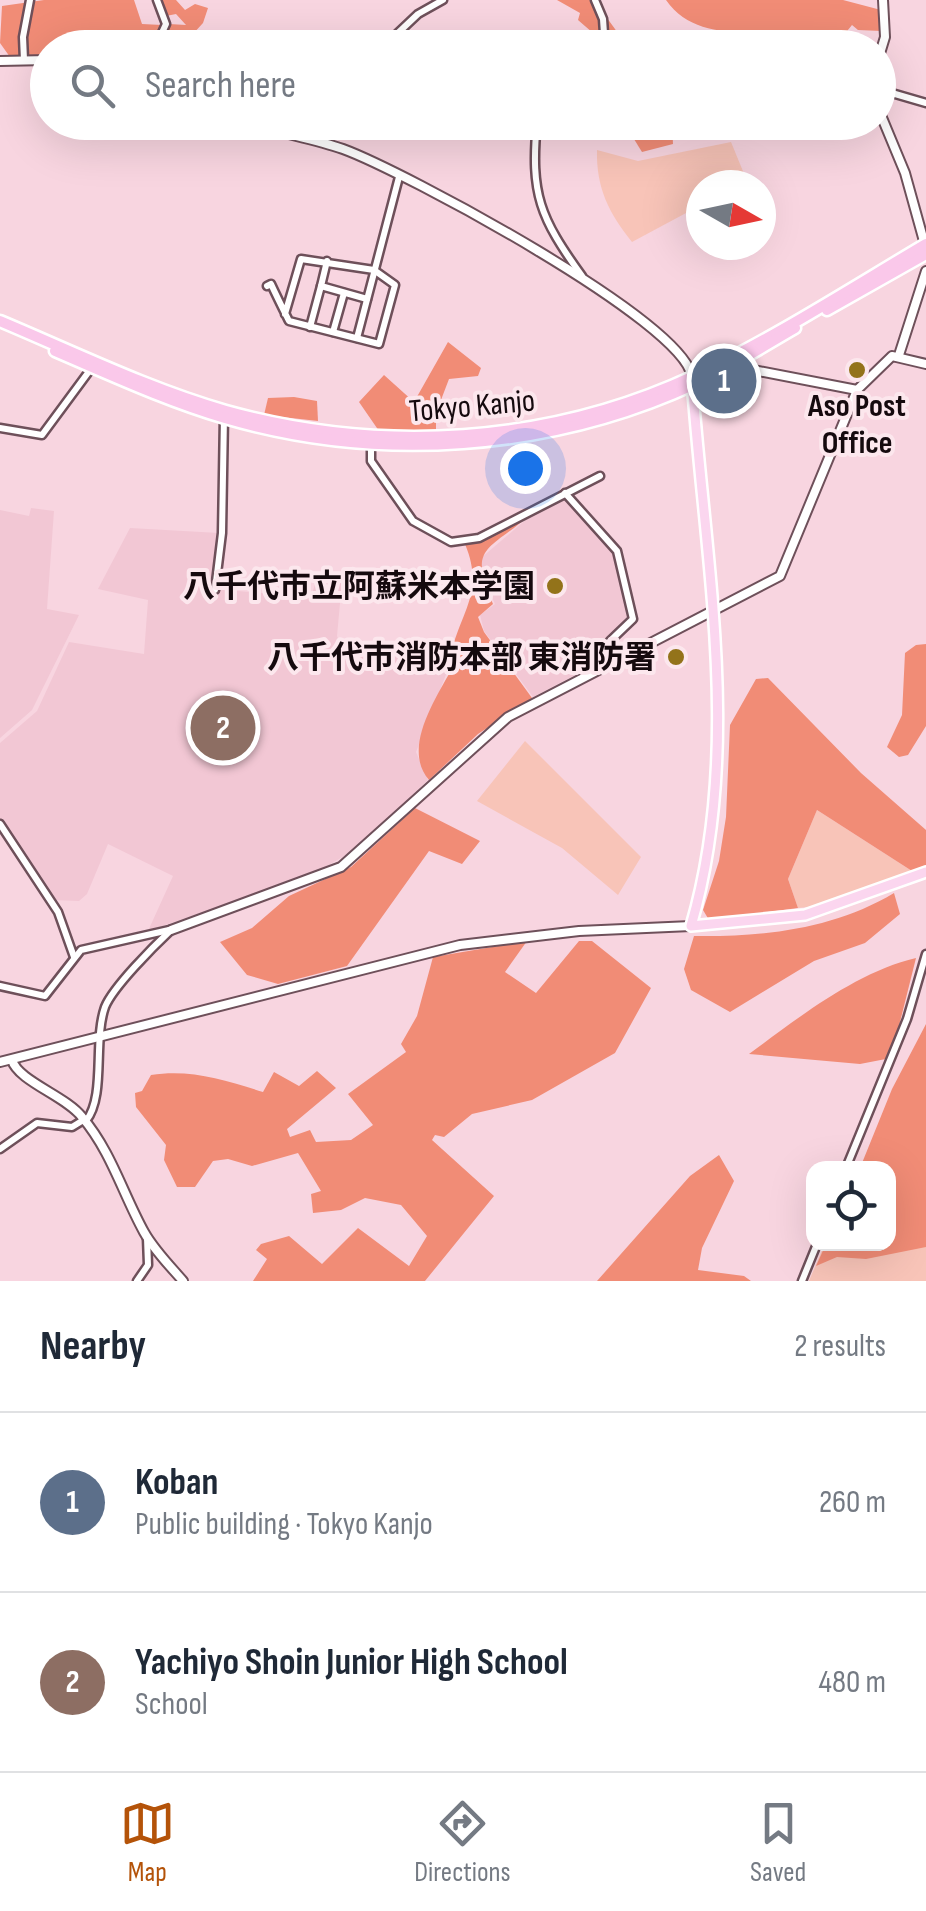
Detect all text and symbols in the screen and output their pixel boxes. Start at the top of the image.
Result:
search box [30,30,896,140]
icon: search [65,58,120,113]
text: Search here [145,63,296,108]
north arrow [686,170,776,260]
pin: 1 [692,344,756,418]
marker: Aso Post Office [846,359,868,381]
street label: Tokyo Kanjo [408,382,537,431]
place label: Aso Post Office [807,387,906,463]
your location [500,443,551,494]
place label: 八千代市立阿蘇米本学園 [183,568,535,607]
marker: 八千代市立阿蘇米本学園 [544,575,566,597]
place label: 八千代市消防本部 東消防署 [267,639,656,678]
marker: 八千代市消防本部 東消防署 [665,646,687,668]
pin: 2 [190,690,256,766]
map controls [806,1161,896,1251]
button: locate [806,1161,896,1251]
text: Nearby [40,1321,146,1372]
text: 2 results [794,1327,886,1366]
text: Koban [135,1460,219,1505]
text: 1 [66,1483,79,1522]
text: 260 m [819,1483,886,1522]
text: Public building · Tokyo Kanjo [135,1505,433,1544]
text: Yachiyo Shoin Junior High School [135,1640,568,1685]
text: 2 [65,1663,80,1702]
text: 480 m [819,1663,886,1702]
text: School [135,1685,208,1724]
tab: Map [120,1796,175,1889]
tab: Directions [414,1796,511,1889]
tab: Saved [750,1796,806,1889]

